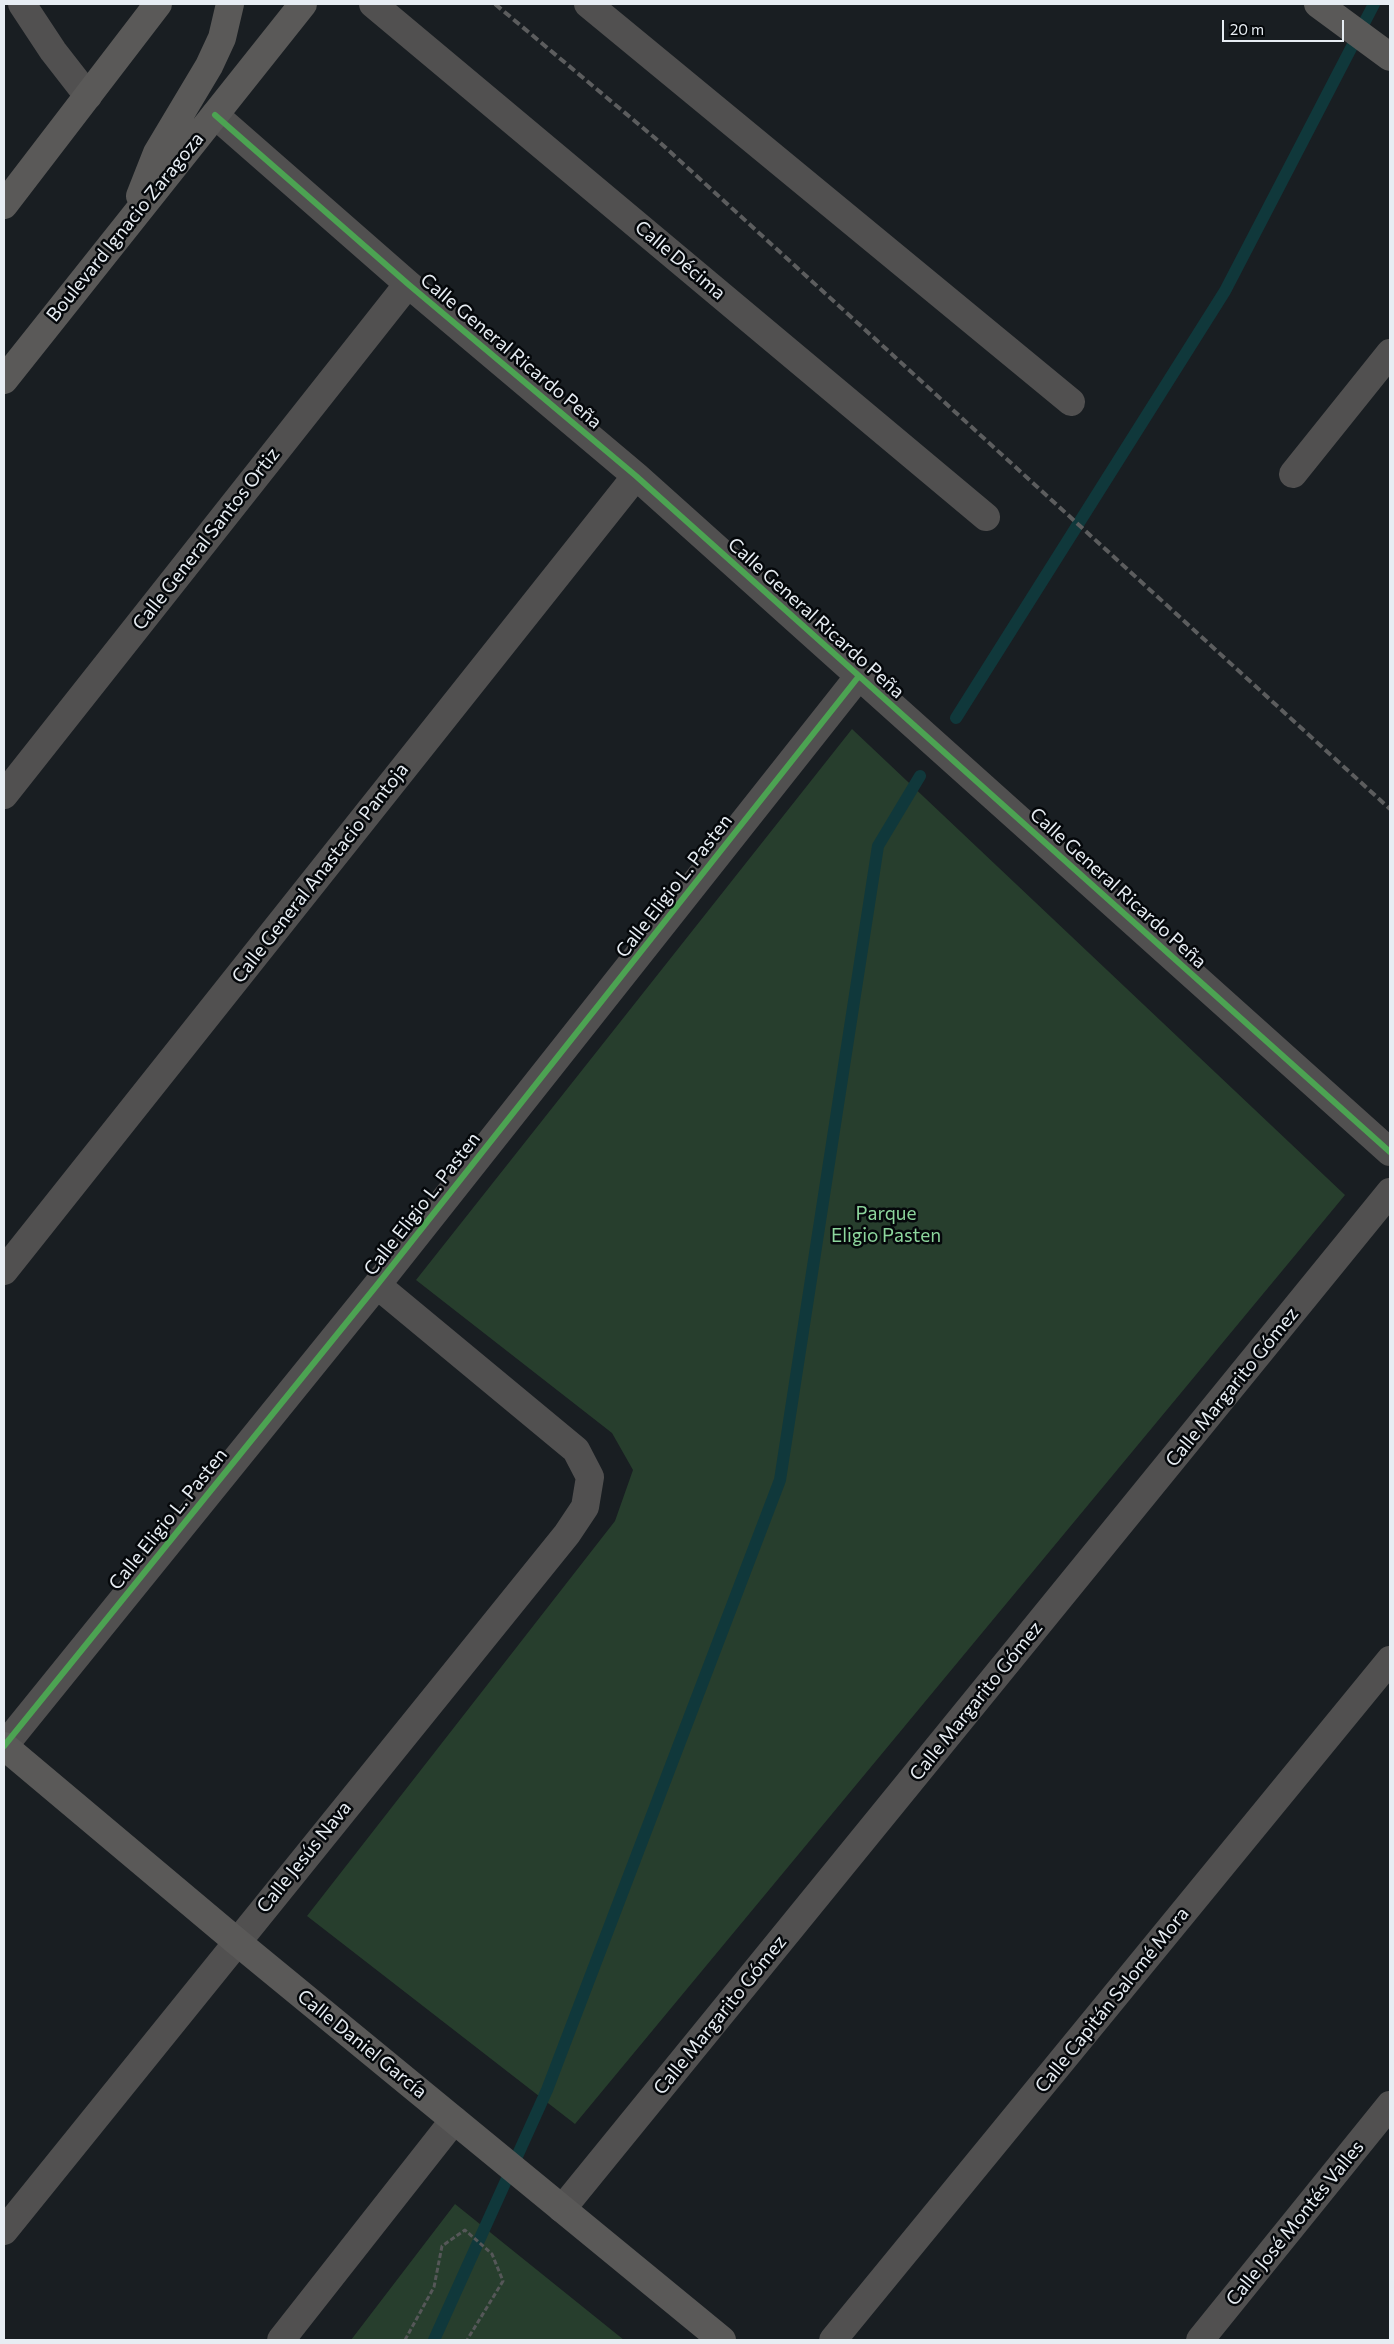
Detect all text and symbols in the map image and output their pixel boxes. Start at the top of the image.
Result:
scale bar [1224,10,1346,42]
text: 20 m [1230,20,1264,38]
street label: Boulevard Ignacio Zaragoza [42,128,208,326]
street label: Calle Décima [630,216,730,304]
street label: Calle General Ricardo Peña [416,268,606,434]
street label: Calle General Santos Ortiz [128,443,284,635]
street label: Calle General Ricardo Peña [723,533,909,703]
street label: Calle General Anastacio Pantoja [227,758,413,988]
street label: Calle General Ricardo Peña [1025,803,1211,973]
street label: Calle Eligio L. Pasten [611,810,737,962]
street label: Calle Eligio L. Pasten [359,1128,485,1280]
park label: Parque Eligio Pasten [831,1203,941,1247]
street label: Calle Margarito Gómez [1161,1303,1303,1471]
street label: Calle Eligio L. Pasten [104,1444,232,1594]
street label: Calle Margarito Gómez [905,1617,1047,1785]
street label: Calle Jesús Nava [252,1797,356,1917]
street label: Calle Capitán Salomé Mora [1030,1903,1194,2097]
street label: Calle Margarito Gómez [649,1931,791,2099]
street label: Calle Daniel García [293,1985,431,2103]
street label: Calle José Montés Valles [1221,2136,1369,2310]

